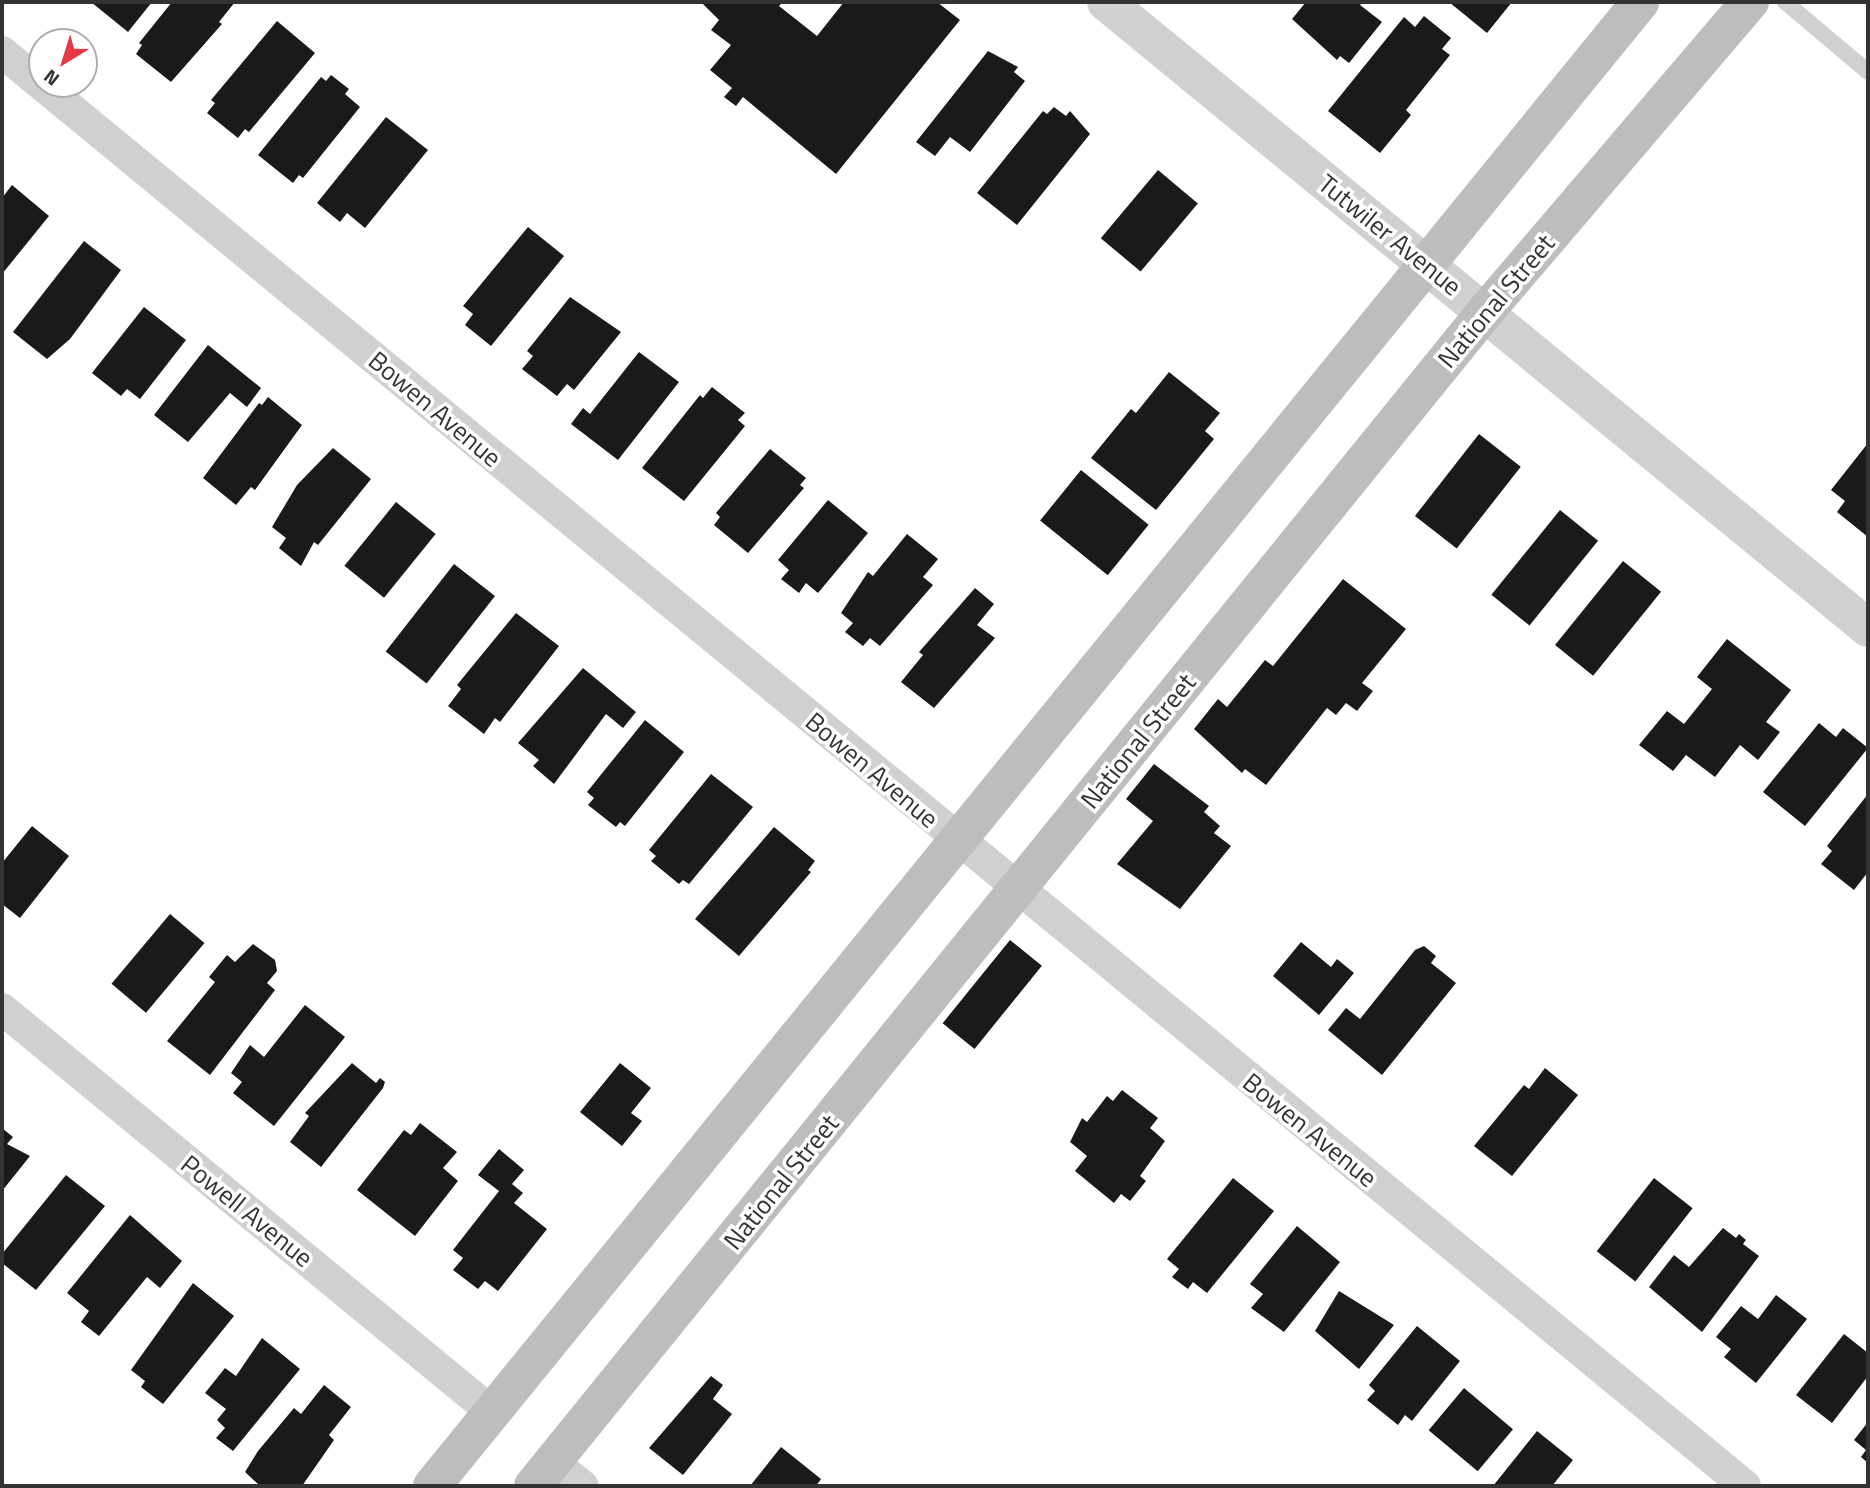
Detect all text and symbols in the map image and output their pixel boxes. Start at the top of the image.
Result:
north arrow [28,28,98,98]
text: N [37,63,65,94]
street label: Tutwiler Avenue [1312,168,1468,302]
street label: National Street [1431,228,1561,374]
street label: Bowen Avenue [362,345,508,473]
street label: National Street [1074,667,1202,815]
street label: Bowen Avenue [799,706,945,834]
street label: Bowen Avenue [1237,1066,1383,1194]
street label: National Street [717,1108,845,1256]
street label: Powell Avenue [175,1148,319,1274]

